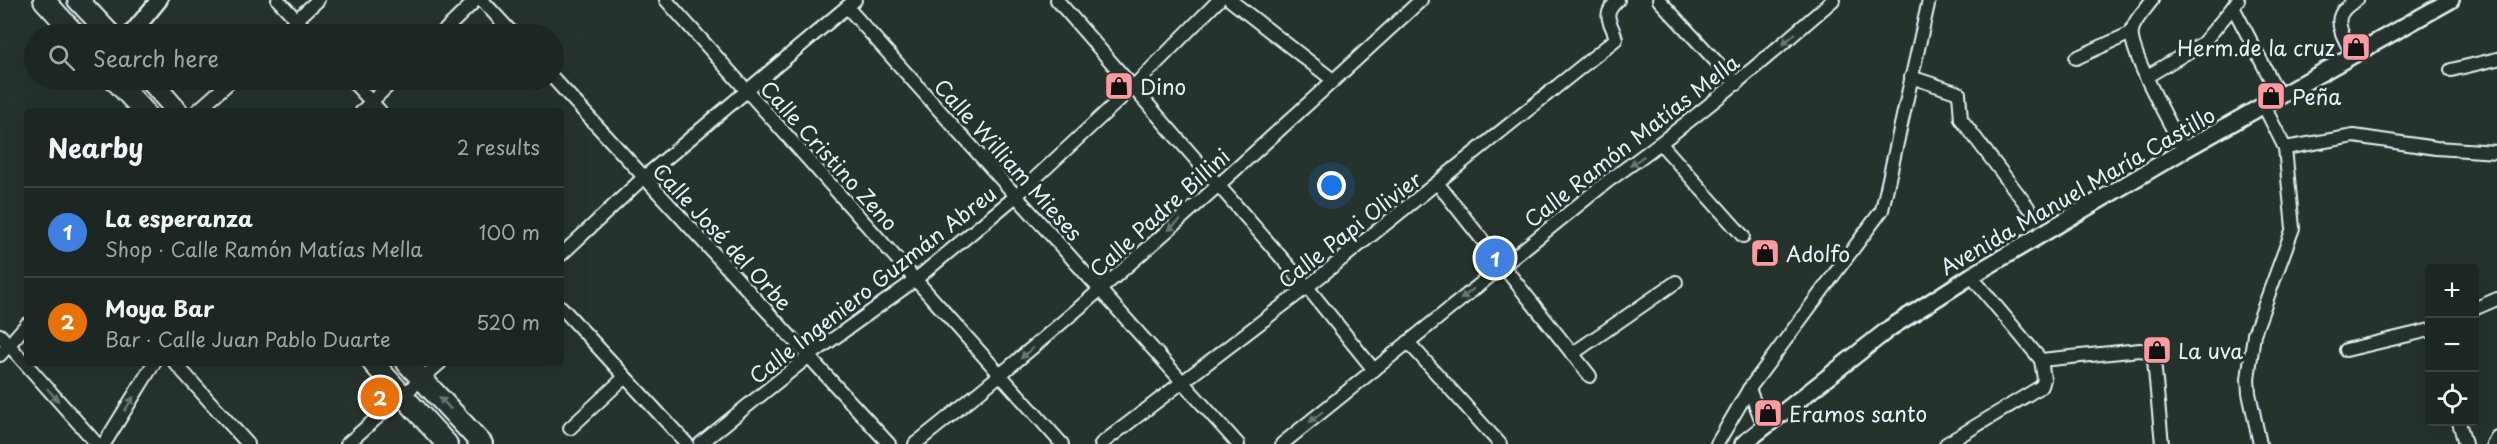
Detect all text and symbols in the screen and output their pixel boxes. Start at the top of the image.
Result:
search box [24,24,564,90]
place label: Herm.de la cruz [2177,31,2335,63]
shop icon: Herm.de la cruz [2340,31,2372,63]
one-way arrow [1782,32,1797,45]
icon: search [45,41,78,74]
text: Search here [93,41,219,74]
street label: Calle Ramón Matías Mella [1517,46,1745,234]
shop icon: Dino [1103,70,1135,102]
place label: Dino [1140,70,1186,102]
street label: Calle William Mieses [927,71,1091,247]
street label: Calle Cristino Zeno [754,73,906,237]
shop icon: Peña [2255,80,2287,112]
place label: Peña [2292,80,2341,112]
street label: Avenida Manuel María Castillo [1933,98,2221,282]
text: Nearby [48,128,143,167]
text: 2 results [457,132,540,162]
street label: Calle Padre Billini [1082,140,1236,284]
street label: Calle José del Orbe [646,155,800,317]
one-way arrow [1629,155,1645,166]
street label: Calle Papi Olivier [1271,163,1428,295]
your location [1317,171,1346,200]
street label: Calle Ingeniero Guzmán Abreu [742,177,1002,391]
text: La esperanza [105,201,253,234]
text: 1 [63,217,72,247]
text: 100 m [479,217,540,247]
one-way arrow [1167,218,1182,231]
text: Shop · Calle Ramón Matías Mella [105,234,423,264]
pin: 1 [1476,236,1514,280]
shop icon: Adolfo [1749,237,1781,269]
place label: Adolfo [1786,237,1850,269]
map controls [2425,264,2479,426]
button: + [2425,264,2479,318]
one-way arrow [1460,288,1475,300]
text: Moya Bar [105,291,214,324]
text: 2 [60,307,75,337]
text: 520 m [476,307,540,337]
button: − [2425,318,2479,372]
text: Bar · Calle Juan Pablo Duarte [105,324,391,354]
shop icon: La uva [2141,334,2173,366]
place label: La uva [2178,334,2243,366]
one-way arrow [1020,346,1035,359]
button: locate [2425,372,2479,426]
pin: 2 [360,374,400,420]
one-way arrow [46,387,60,402]
one-way arrow [123,395,134,412]
one-way arrow [438,397,452,411]
shop icon: Eramos santo [1752,397,1784,429]
place label: Eramos santo [1789,397,1927,429]
one-way arrow [1308,410,1324,423]

